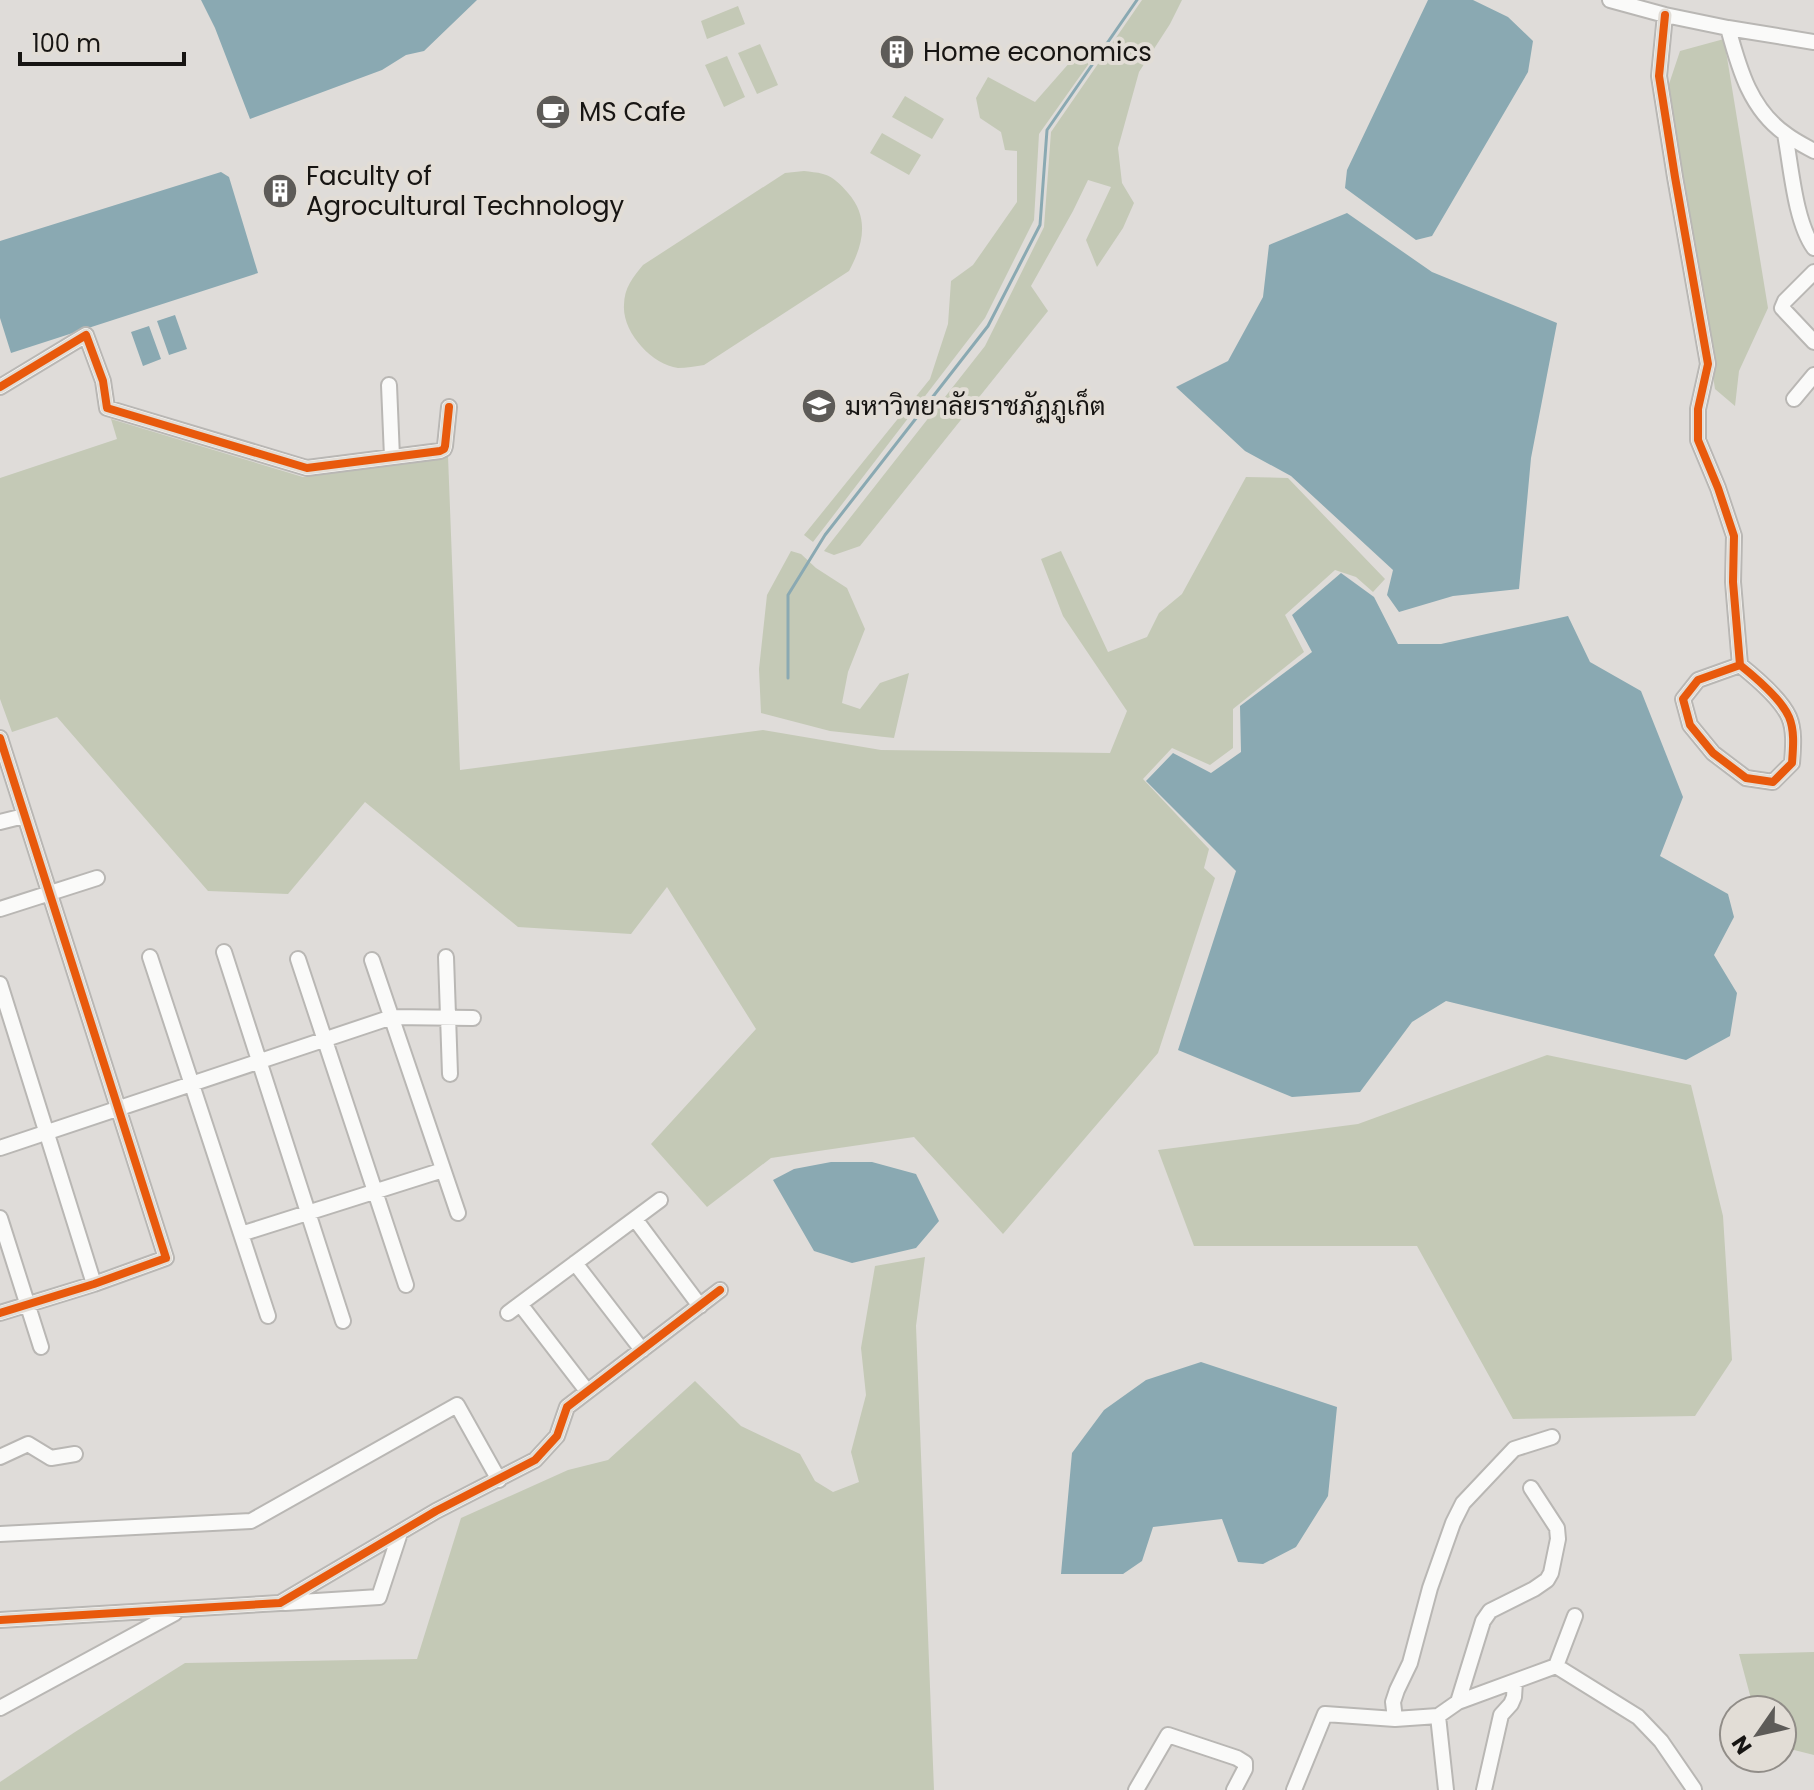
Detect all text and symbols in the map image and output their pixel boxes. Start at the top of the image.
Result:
scale bar [20,16,184,66]
text: 100 m [32,27,101,60]
building icon: Home economics [878,33,916,71]
place label: Home economics [923,34,1152,70]
cafe icon: MS Cafe [534,93,572,131]
place label: MS Cafe [579,94,686,130]
place label: Faculty of Agrocultural Technology [306,158,624,224]
building icon: Faculty of Agrocultural Technology [261,172,299,210]
school or university icon: มหาวิทยาลัยราชภัฏภูเก็ต [800,387,838,425]
place label: มหาวิทยาลัยราชภัฏภูเก็ต [845,388,1106,424]
north arrow [1718,1694,1798,1774]
text: N [1724,1729,1759,1760]

